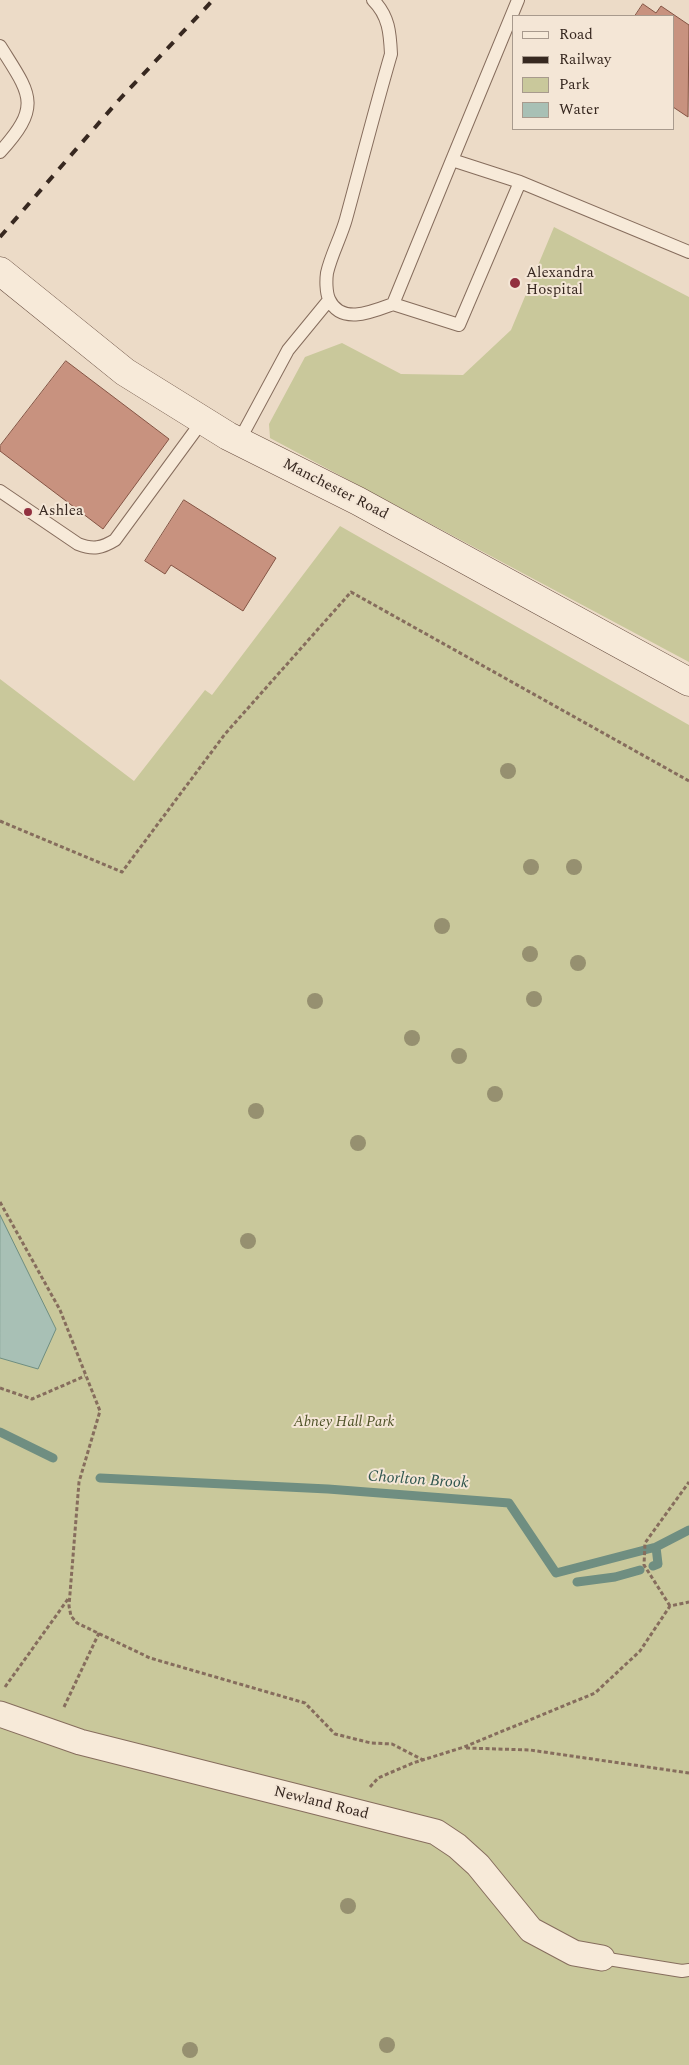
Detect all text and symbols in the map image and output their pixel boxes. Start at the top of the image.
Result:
legend [512,15,674,130]
text: Road [559,23,593,46]
text: Railway [559,48,611,71]
text: Park [559,73,590,96]
text: Water [559,98,599,121]
place label: Alexandra Hospital [526,265,594,300]
marker: Alexandra Hospital [508,276,522,290]
street label: Manchester Road [279,456,391,524]
place label: Ashlea [38,503,83,521]
marker: Ashlea [22,506,34,518]
park label: Abney Hall Park [293,1414,395,1432]
water label: Chorlton Brook [367,1468,469,1494]
street label: Newland Road [272,1784,370,1824]

